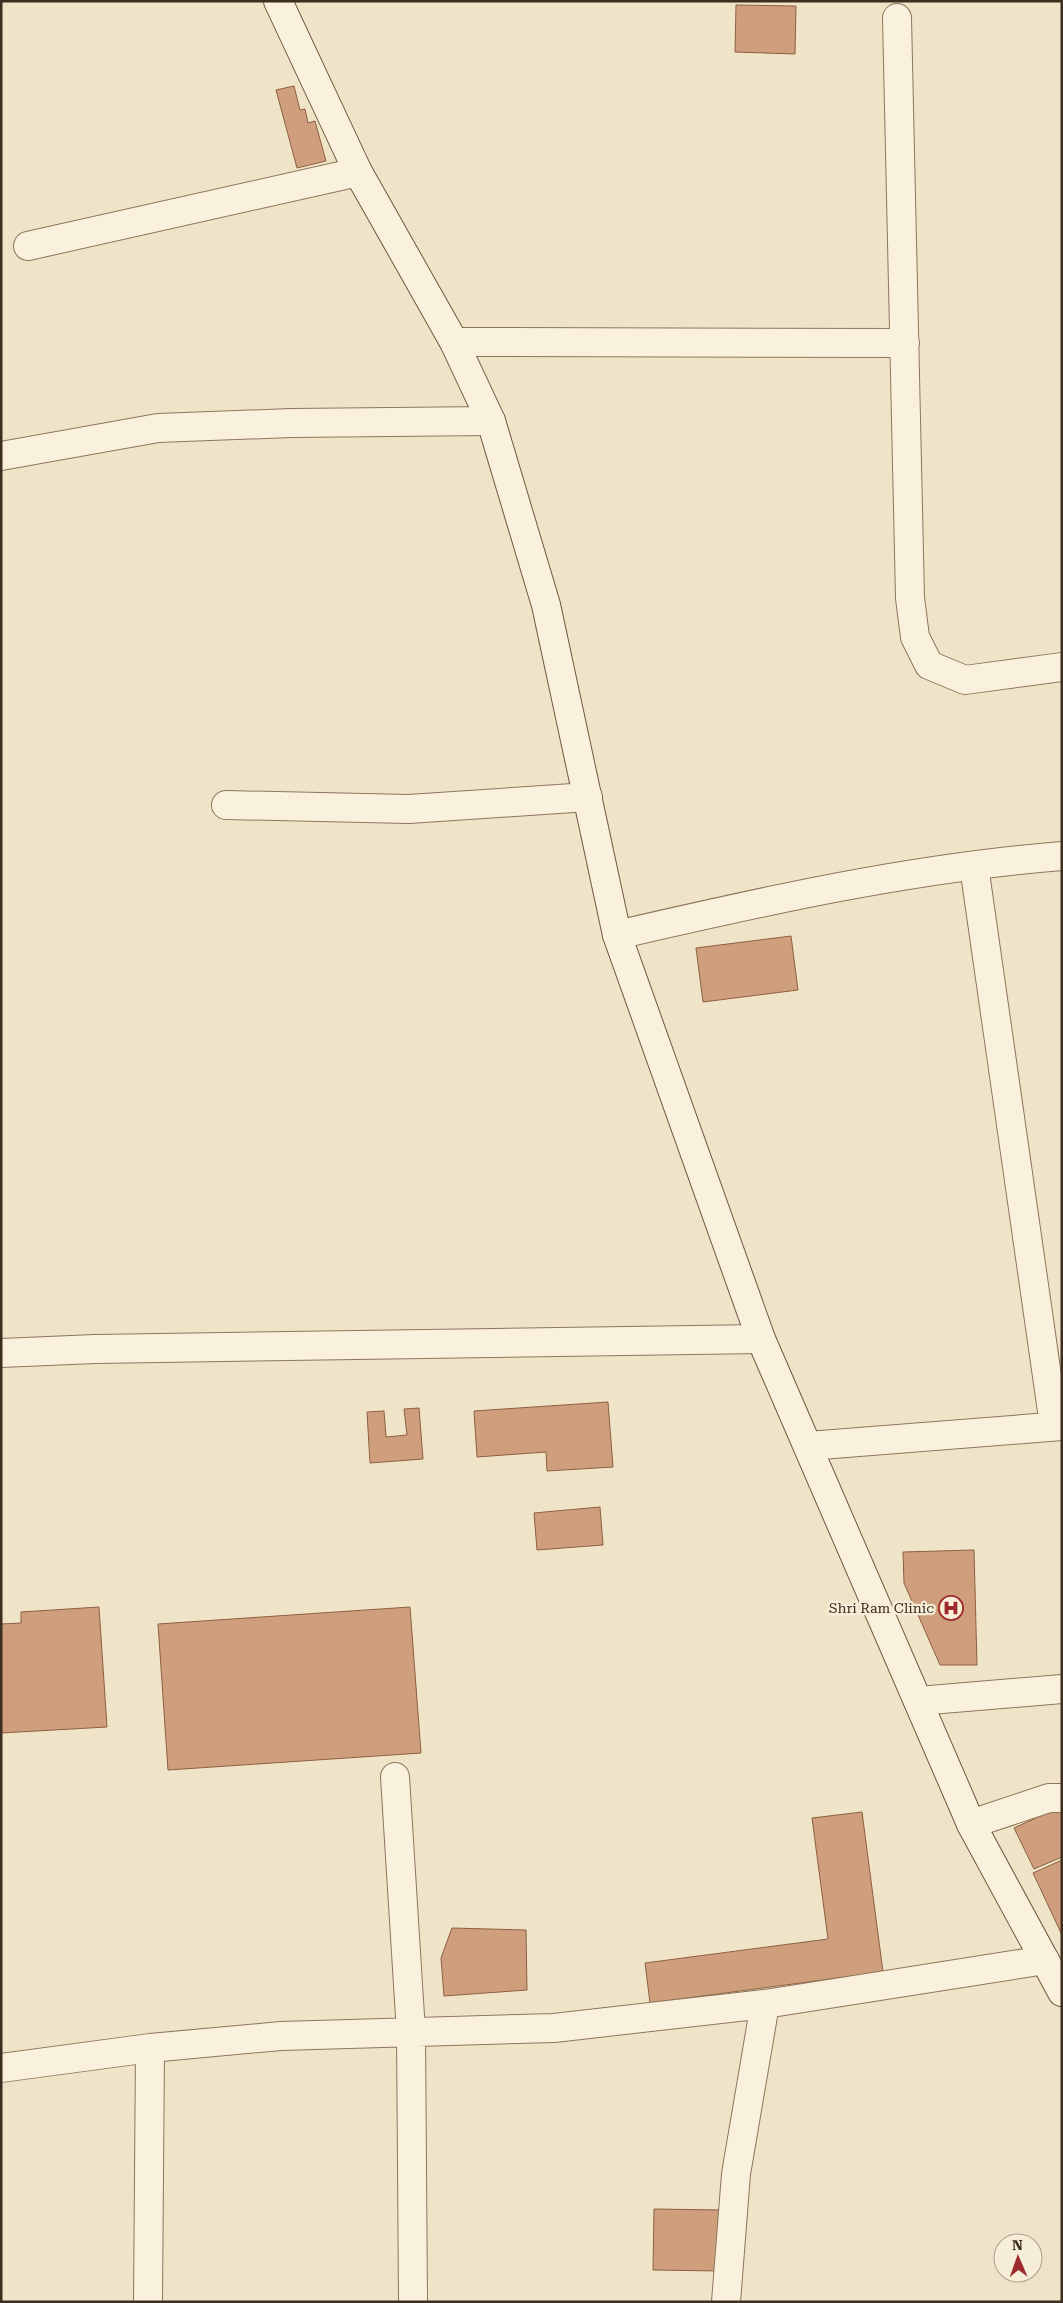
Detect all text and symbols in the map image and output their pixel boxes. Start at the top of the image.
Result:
hospital icon: Shri Ram Clinic [938,1595,964,1621]
place label: Shri Ram Clinic [829,1600,934,1616]
north arrow [993,2233,1043,2283]
text: N [1012,2237,1023,2253]

